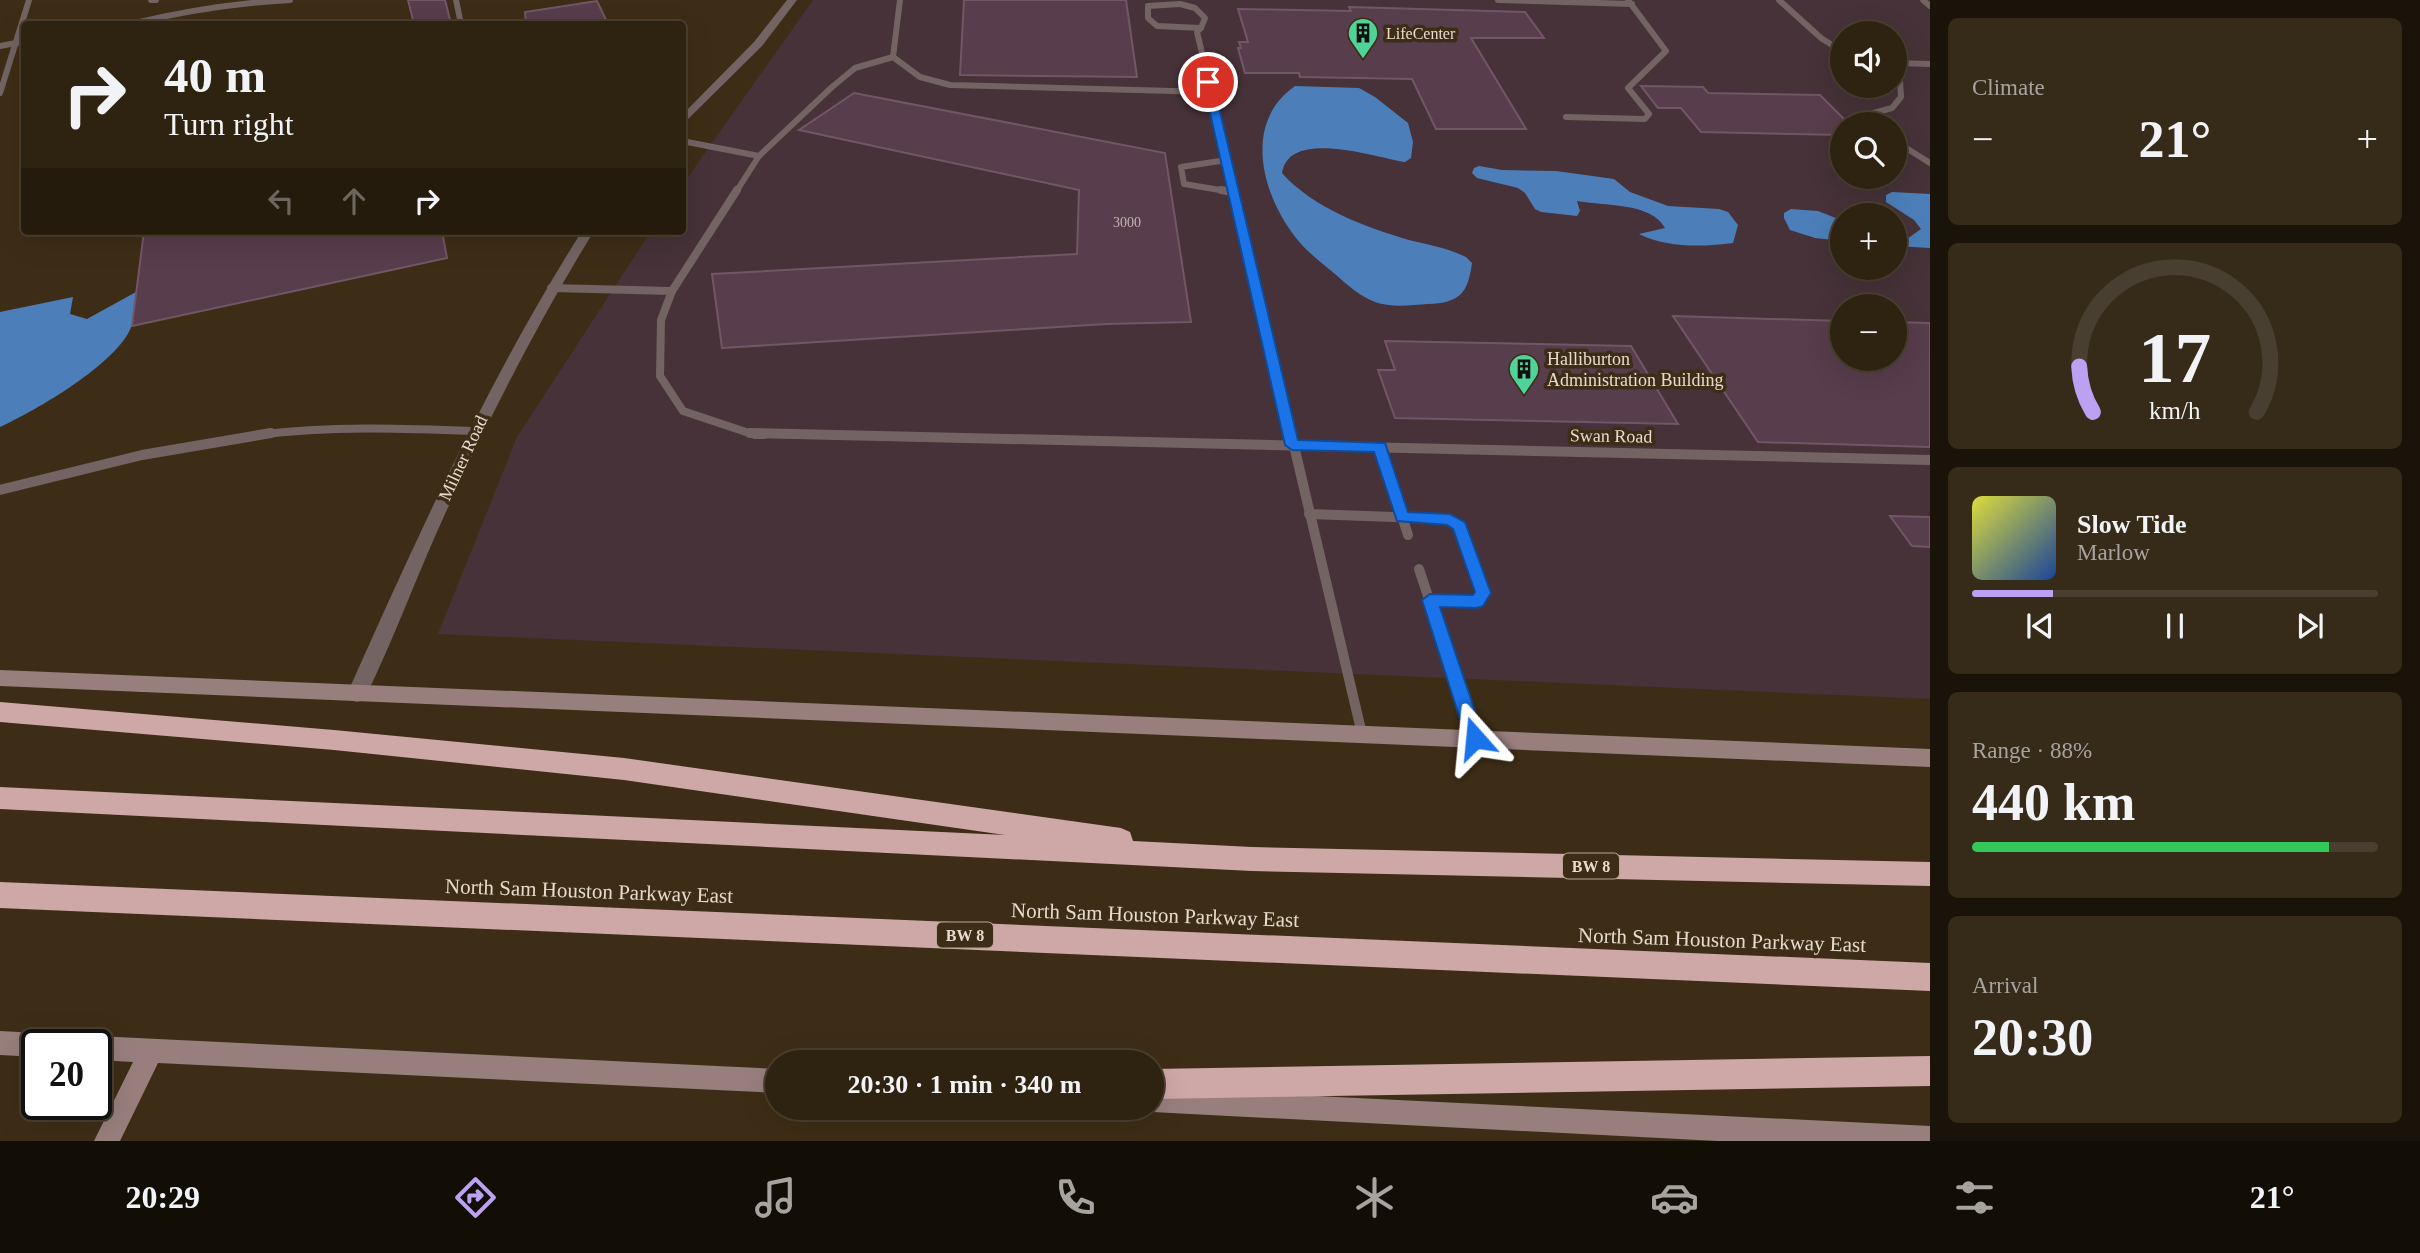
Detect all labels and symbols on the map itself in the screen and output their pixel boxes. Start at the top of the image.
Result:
building icon: LifeCenter [1346,16,1380,60]
place label: LifeCenter [1386,25,1456,42]
pin [1178,52,1238,112]
house number: 3000 [1113,215,1141,230]
place label: Halliburton Administration Building [1547,349,1724,390]
building icon: Halliburton Administration Building [1507,352,1541,396]
street label: Milner Road [435,412,491,504]
street label: Swan Road [1570,425,1652,447]
position arrow [1438,701,1512,775]
road number: BW 8 [1563,853,1619,878]
street label: North Sam Houston Parkway East [445,874,734,908]
street label: North Sam Houston Parkway East [1011,898,1300,932]
road number: BW 8 [937,923,993,948]
street label: North Sam Houston Parkway East [1578,923,1867,957]
speed limit sign: 20 [21,1029,112,1120]

